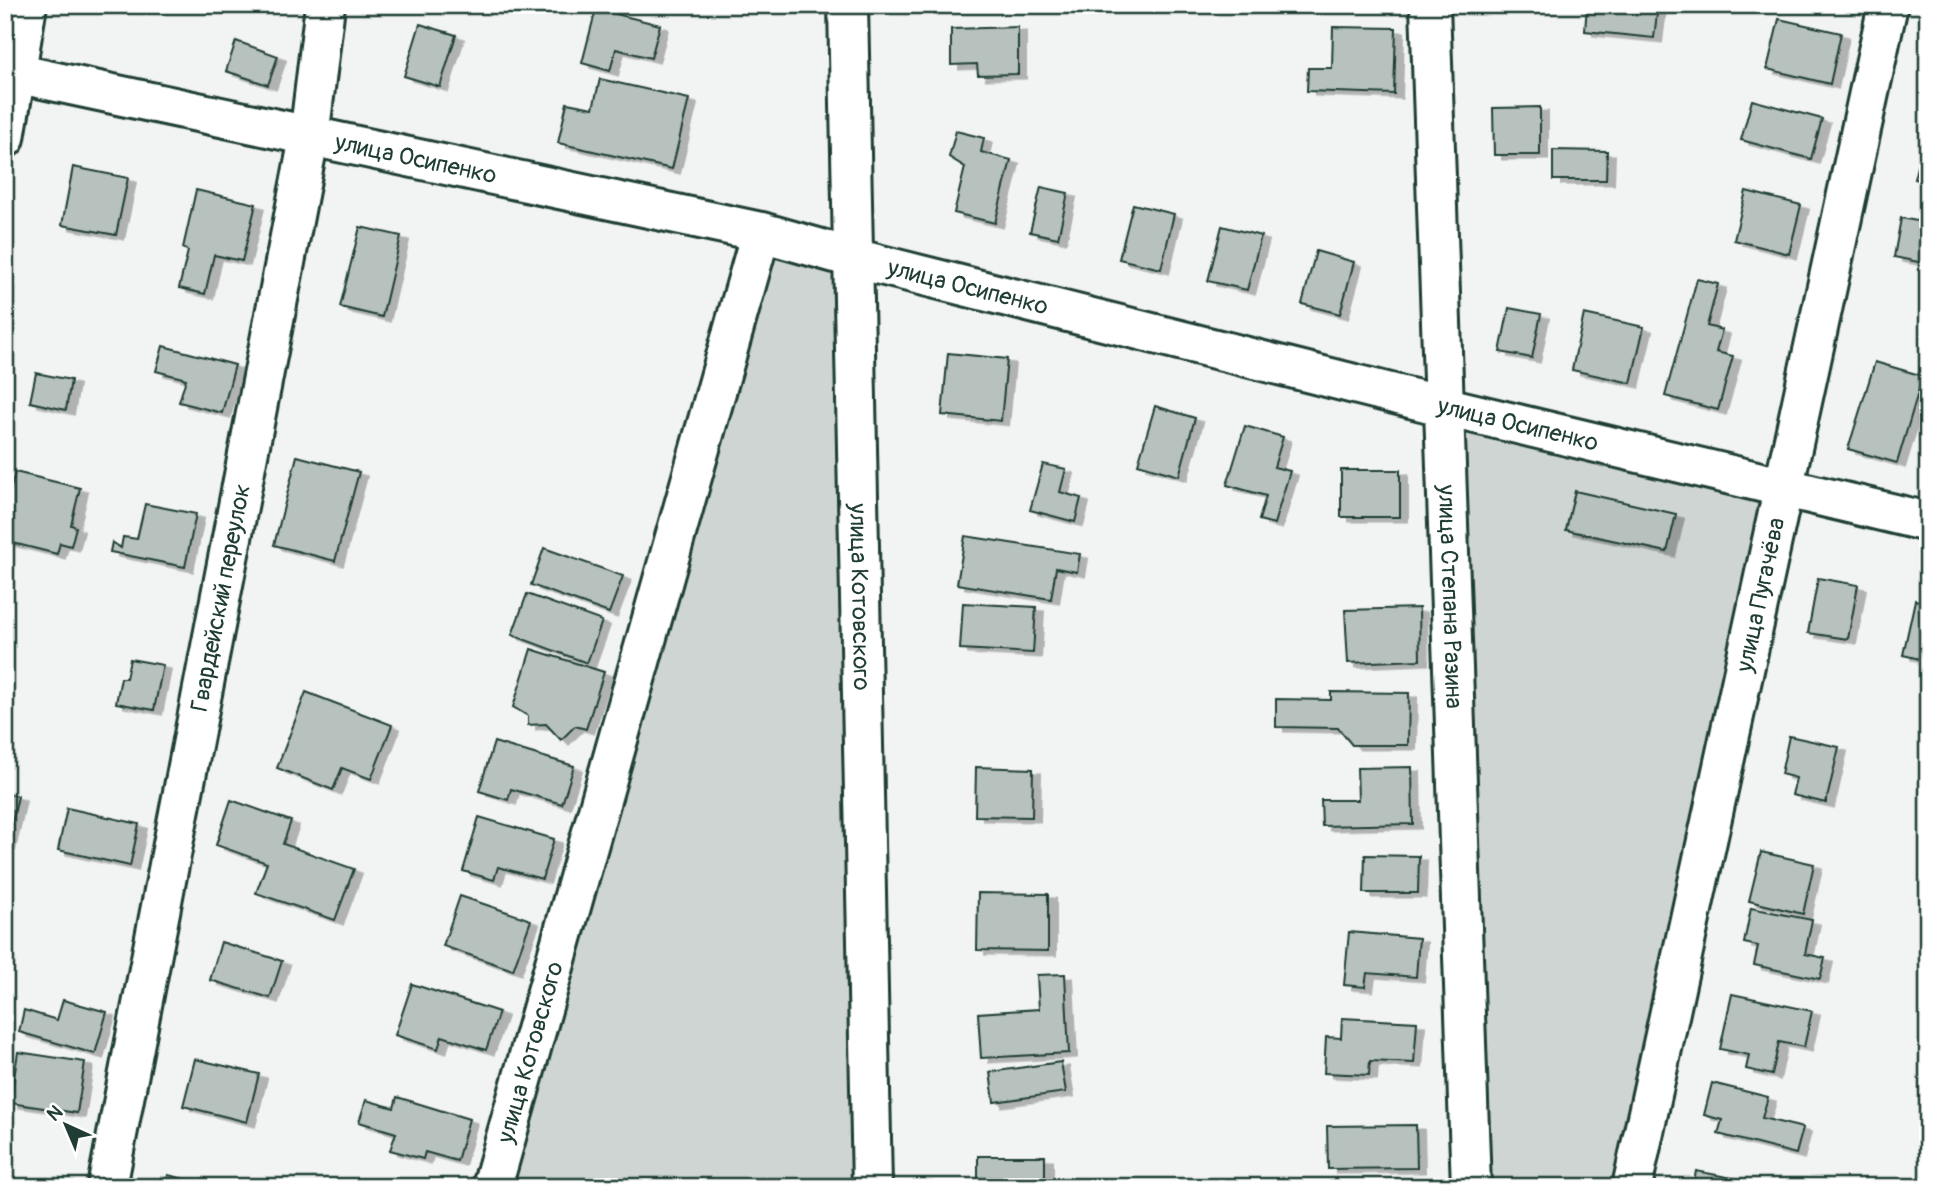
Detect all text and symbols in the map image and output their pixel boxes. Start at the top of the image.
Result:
street label: улица Осипенко [331,127,499,190]
street label: улица Осипенко [884,253,1051,321]
street label: улица Осипенко [1434,391,1601,457]
street label: Гвардейский переулок [184,482,257,714]
street label: улица Степана Разина [1432,483,1469,709]
street label: улица Котовского [844,502,876,691]
street label: улица Пугачёва [1729,515,1791,676]
street label: улица Котовского [490,958,569,1147]
north arrow [32,1090,102,1160]
text: N [42,1100,68,1127]

